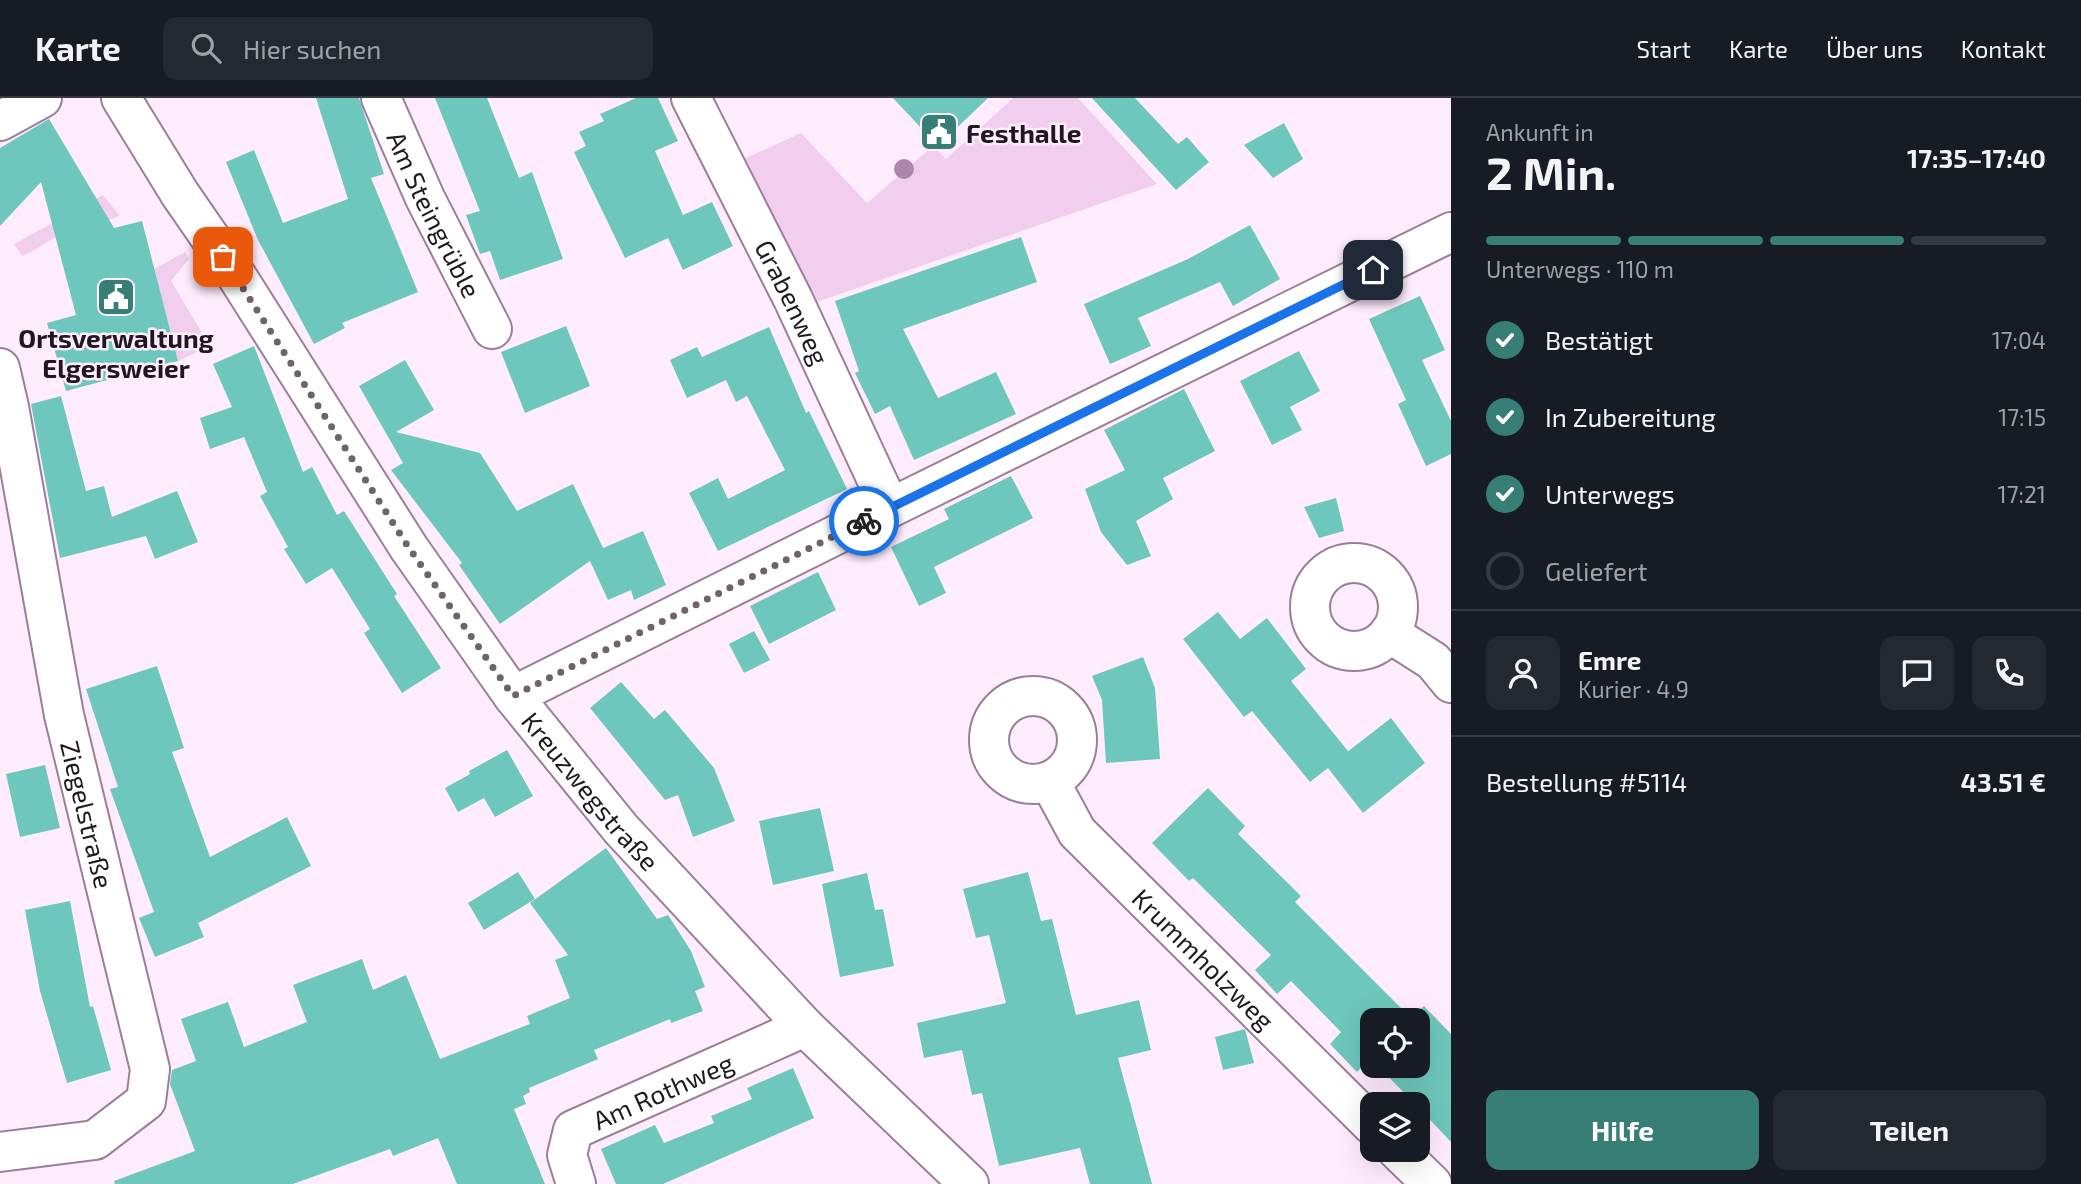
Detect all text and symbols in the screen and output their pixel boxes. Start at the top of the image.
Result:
search box [163,17,653,80]
text: Karte [35,28,121,68]
icon: search [187,29,225,67]
text: Hier suchen [243,33,381,64]
text: Start [1637,34,1691,63]
text: Karte [1729,34,1788,63]
text: Über uns [1826,34,1923,63]
text: Kontakt [1961,34,2046,63]
public building icon: Festhalle [918,111,960,153]
place label: Festhalle [966,117,1081,148]
text: Ankunft in [1486,118,1594,146]
street label: Am Steingrüble [382,126,489,302]
text: 17:35–17:40 [1907,142,2046,173]
text: 2 Min. [1486,144,1616,199]
pin [193,227,253,287]
street label: Grabenweg [750,234,837,369]
icon: bag [204,238,242,276]
pin [1343,240,1403,300]
icon: home [1354,251,1392,289]
text: Unterwegs · 110 m [1486,255,1674,283]
public building icon: Ortsverwaltung Elgersweier [95,276,137,318]
icon: check [1486,321,1524,359]
place label: Ortsverwaltung Elgersweier [18,322,214,383]
text: Bestätigt [1545,324,1653,355]
text: 17:04 [1992,326,2046,354]
icon: check [1486,398,1524,436]
text: In Zubereitung [1545,401,1716,432]
text: 17:15 [1998,403,2046,431]
icon: check [1486,475,1524,513]
text: Unterwegs [1545,478,1675,509]
text: 17:21 [1998,480,2046,508]
courier [829,486,899,556]
icon: bike [845,502,883,540]
text: Geliefert [1545,555,1647,586]
button: person [1486,636,1560,710]
button: chat [1880,636,1954,710]
button: phone [1972,636,2046,710]
text: Emre [1578,644,1641,675]
text: Kurier · 4.9 [1578,675,1689,703]
street label: Kreuzwegstraße [516,705,666,876]
street label: Ziegelstraße [55,737,121,891]
text: Bestellung #5114 [1486,766,1687,797]
text: 43.51 € [1960,766,2046,797]
street label: Krummholzweg [1127,881,1281,1035]
map controls [1360,1008,1430,1162]
button: locate [1360,1008,1430,1078]
street label: Am Rothweg [588,1046,737,1135]
button: Hilfe [1486,1090,1759,1170]
button: Teilen [1773,1090,2046,1170]
button: layers [1360,1092,1430,1162]

